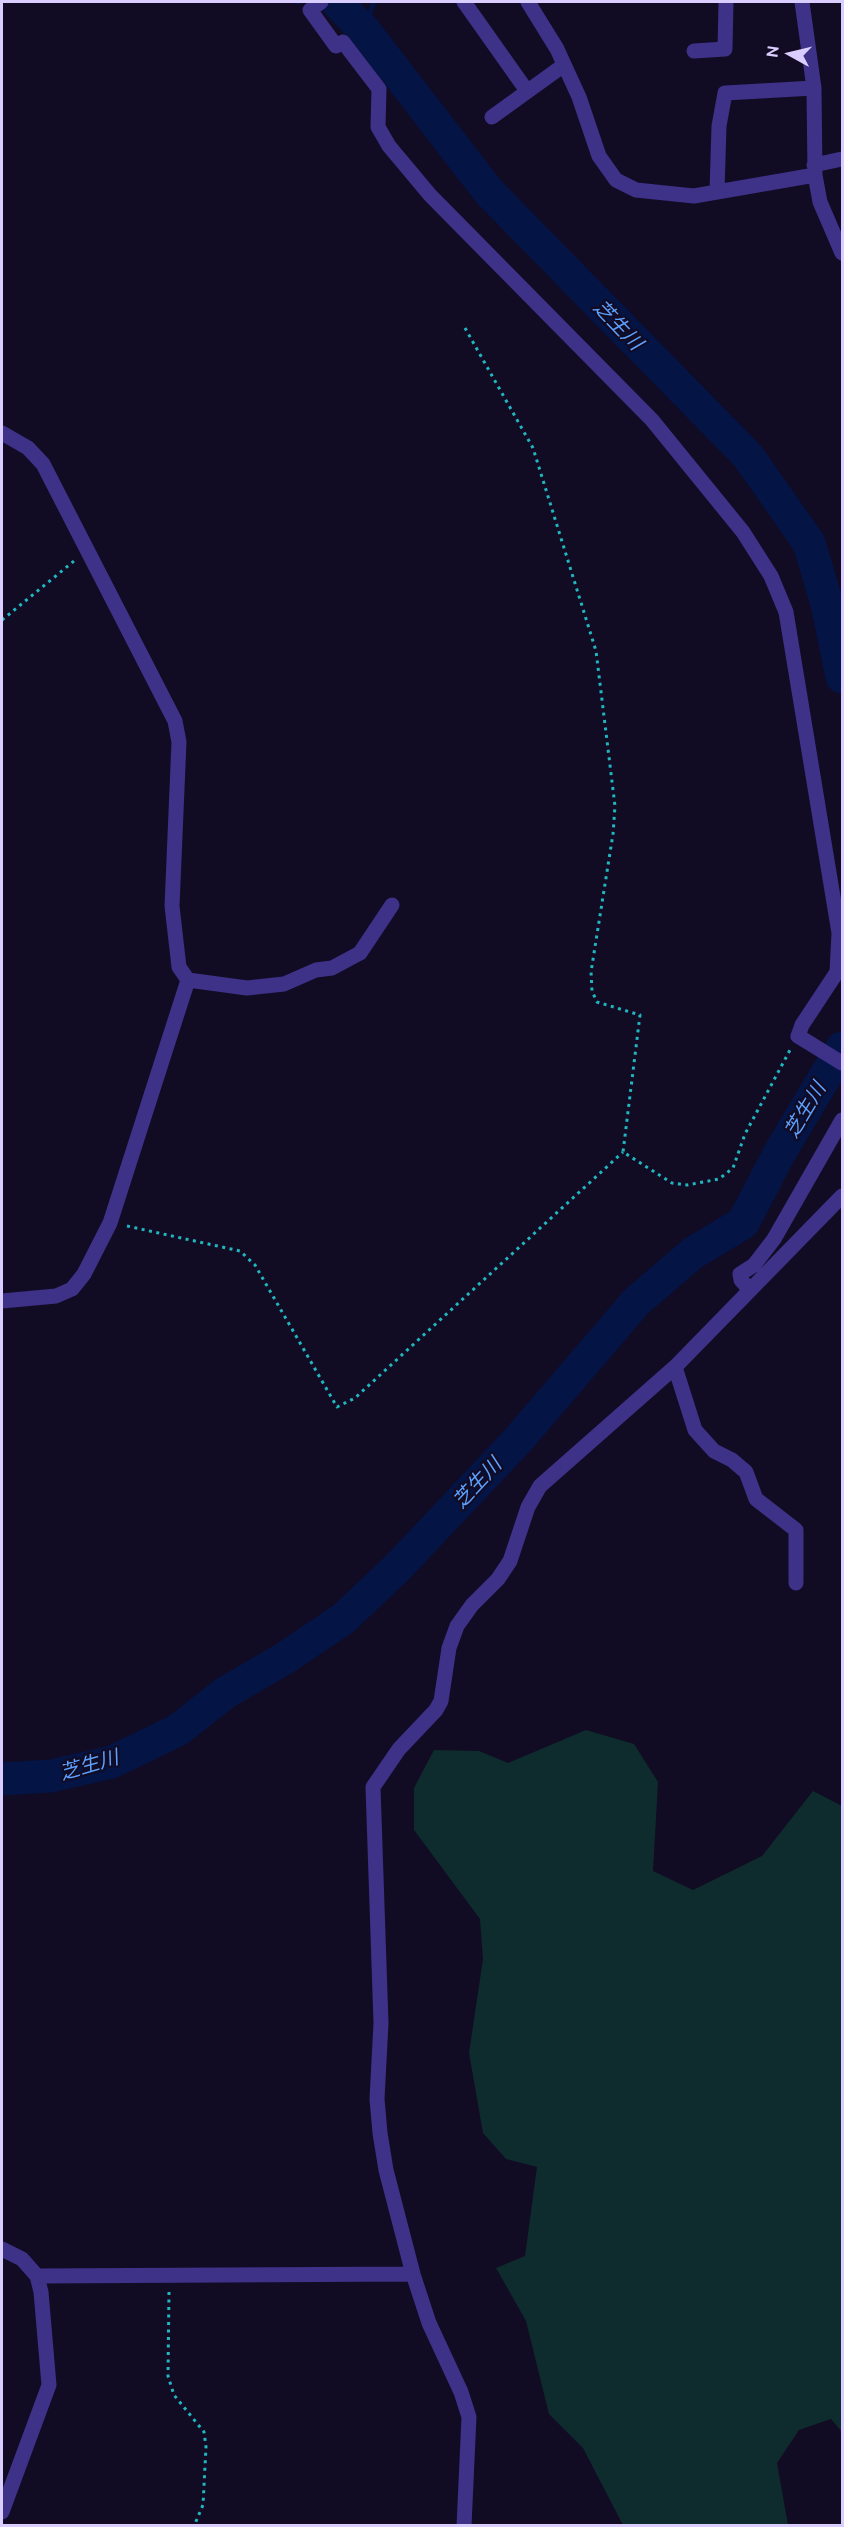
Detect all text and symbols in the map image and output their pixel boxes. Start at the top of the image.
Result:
north arrow [760,24,820,84]
text: N [762,44,782,59]
water label: 芝生川 [589,295,647,355]
water label: 芝生川 [779,1078,831,1142]
water label: 芝生川 [448,1453,506,1513]
water label: 芝生川 [57,1745,121,1785]

